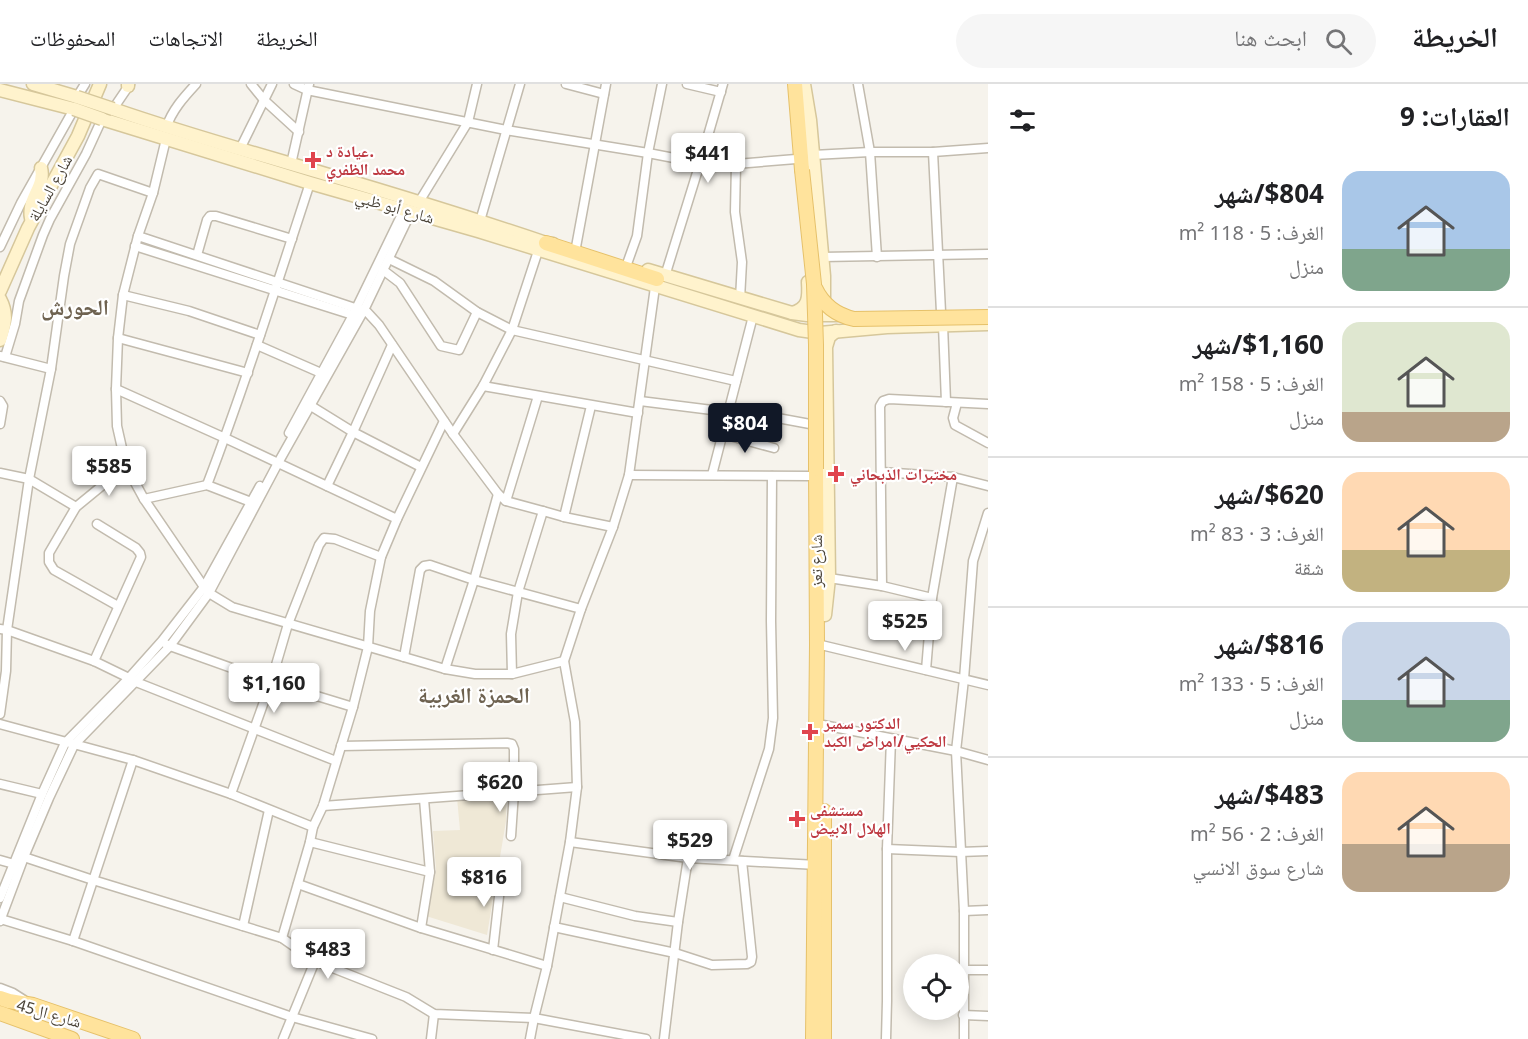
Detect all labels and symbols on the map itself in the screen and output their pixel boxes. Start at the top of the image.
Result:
pin: $441 [672,133,744,184]
place label: عيادة د. محمد الظفري [326,140,405,182]
street label: شارع السايلة [23,151,77,225]
marker: عيادة د. محمد الظفري [304,151,322,169]
street label: شارع أبو ظبي [353,185,437,231]
district label: الحورش [41,291,109,321]
pin: $804 [709,403,781,454]
pin: $585 [73,446,145,497]
place label: مختبرات الذبحاني [850,463,957,487]
marker: مختبرات الذبحاني [827,465,845,483]
street label: شارع تعز [805,534,827,589]
pin: $525 [869,601,941,652]
pin: $1,160 [225,663,323,714]
district label: الحمزة الغربية [418,679,530,709]
place label: الدكتور سمير الحكيي/امراض الكبد [823,712,947,754]
marker: الدكتور سمير الحكيي/امراض الكبد [801,723,819,741]
pin: $620 [464,762,536,813]
place label: مستشفى الهلال الابيض [810,799,891,839]
marker: مستشفى الهلال الابيض [788,810,806,828]
pin: $529 [654,820,726,871]
pin: $816 [448,857,520,908]
pin: $483 [292,929,364,980]
street label: شارع ال45 [14,993,84,1033]

